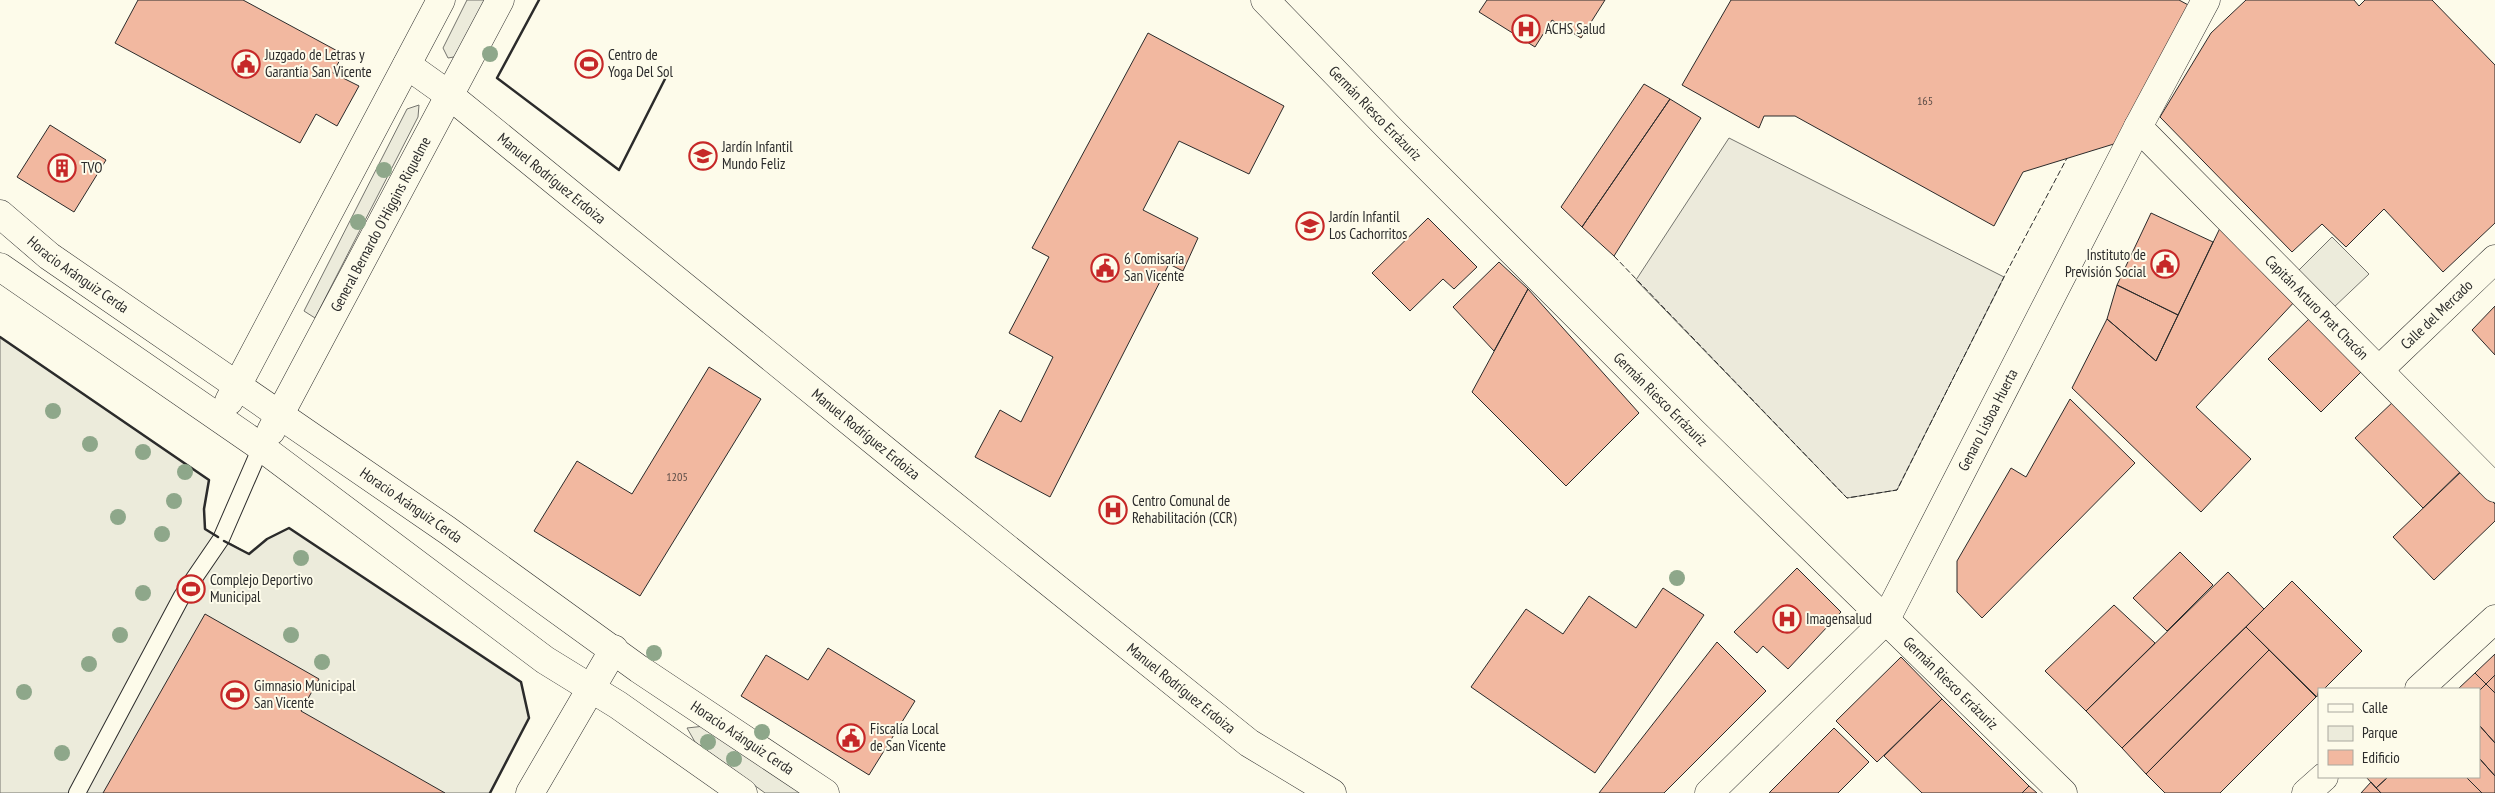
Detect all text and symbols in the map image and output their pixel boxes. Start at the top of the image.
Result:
hospital icon: ACHS Salud [1511,14,1541,44]
place label: ACHS Salud [1545,19,1605,38]
place label: Juzgado de Letras y Garantía San Vicente [264,45,372,81]
place label: Centro de Yoga Del Sol [608,45,674,81]
public building icon: Juzgado de Letras y Garantía San Vicente [231,49,261,79]
sports icon: Centro de Yoga Del Sol [574,49,604,79]
street label: Germán Riesco Errázuriz [1325,62,1426,164]
house number: 165 [1917,93,1933,108]
street label: Manuel Rodríguez Erdoiza [494,128,610,228]
street label: General Bernardo O'Higgins Riquelme [326,133,435,315]
place label: Jardín Infantil Mundo Feliz [721,137,793,173]
school or university icon: Jardín Infantil Mundo Feliz [688,141,718,171]
building icon: TVO [47,153,77,183]
place label: TVO [81,158,102,177]
place label: Jardín Infantil Los Cachorritos [1328,207,1407,243]
school or university icon: Jardín Infantil Los Cachorritos [1295,211,1325,241]
street label: Horacio Aránguiz Cerda [24,232,133,317]
place label: Instituto de Previsión Social [2065,245,2147,281]
place label: 6 Comisaría San Vicente [1124,249,1184,285]
public building icon: Instituto de Previsión Social [2150,249,2180,279]
street label: Capitán Arturo Prat Chacón [2261,251,2373,364]
public building icon: 6 Comisaría San Vicente [1090,253,1120,283]
street label: Calle del Mercado [2396,275,2477,353]
street label: Germán Riesco Errázuriz [1610,348,1712,450]
street label: Genaro Lisboa Huerta [1954,365,2022,474]
street label: Manuel Rodríguez Erdoiza [808,384,924,484]
street label: Horacio Aránguiz Cerda [356,463,466,547]
house number: 1205 [666,469,688,484]
place label: Centro Comunal de Rehabilitación (CCR) [1132,491,1237,527]
hospital icon: Centro Comunal de Rehabilitación (CCR) [1098,495,1128,525]
place label: Complejo Deportivo Municipal [210,570,313,606]
sports icon: Complejo Deportivo Municipal [176,574,206,604]
hospital icon: Imagensalud [1772,604,1802,634]
place label: Imagensalud [1806,609,1872,628]
street label: Germán Riesco Errázuriz [1899,632,2002,733]
street label: Manuel Rodríguez Erdoiza [1123,639,1240,737]
place label: Gimnasio Municipal San Vicente [254,676,356,712]
sports icon: Gimnasio Municipal San Vicente [220,680,250,710]
legend [2318,688,2480,778]
street label: Horacio Aránguiz Cerda [687,696,798,779]
text: Calle [2362,698,2388,717]
place label: Fiscalía Local de San Vicente [870,719,946,755]
public building icon: Fiscalía Local de San Vicente [836,723,866,753]
text: Parque [2362,723,2398,742]
text: Edificio [2362,748,2400,767]

